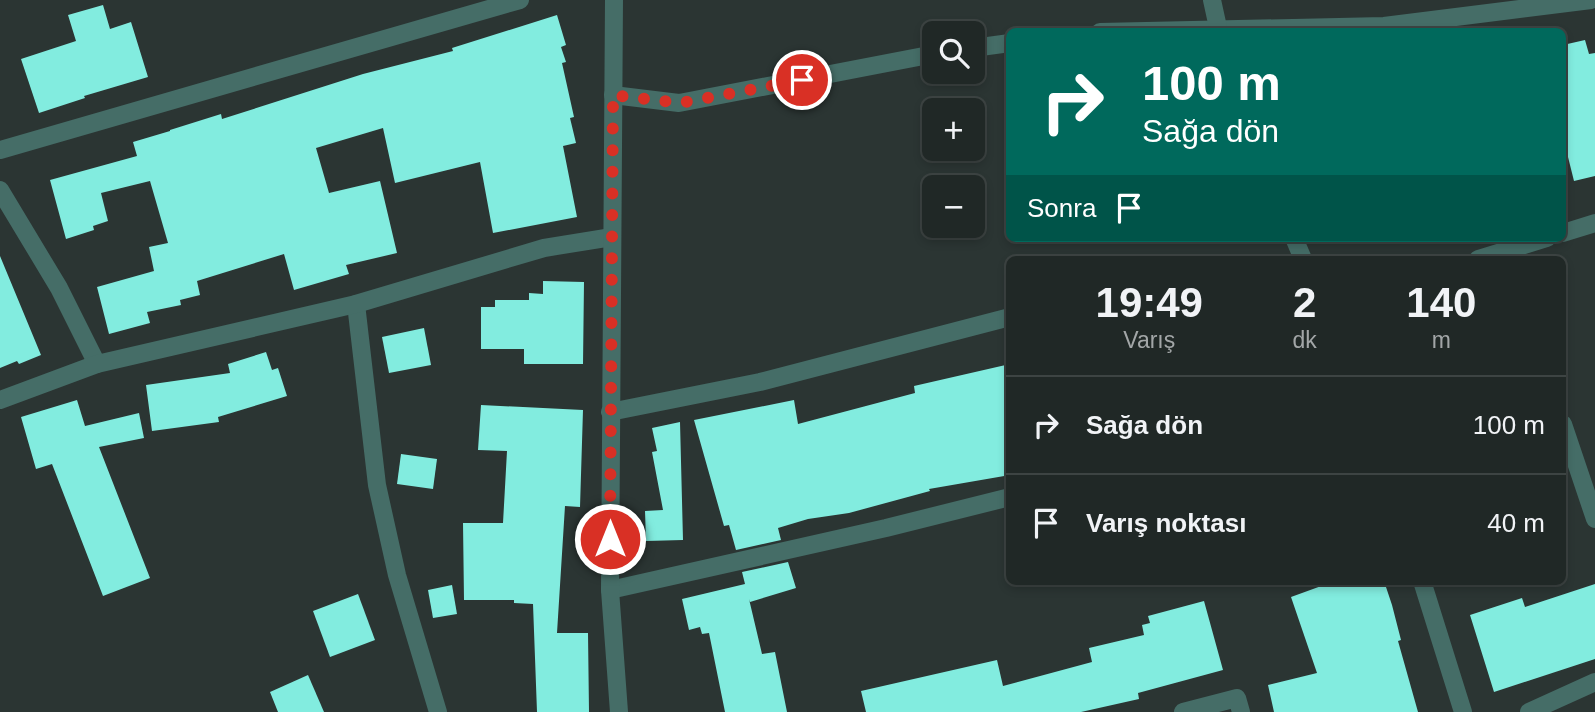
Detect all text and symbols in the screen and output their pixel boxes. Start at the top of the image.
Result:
map controls [922,21,985,238]
button: search [922,21,985,84]
pin [772,50,832,110]
icon: right [1027,56,1118,147]
text: 100 m [1142,56,1281,110]
icon: arrive [783,61,821,99]
button: + [922,98,985,161]
text: Sağa dön [1142,113,1279,149]
button: − [922,175,985,238]
icon: arrive [1110,189,1148,227]
text: Sonra [1027,193,1096,223]
text: 19:49 [1096,279,1203,326]
text: 2 [1293,279,1316,326]
text: 140 [1406,279,1476,326]
text: Varış [1123,327,1175,353]
text: dk [1293,327,1317,353]
text: m [1432,327,1451,353]
icon: right [1027,406,1065,444]
text: Sağa dön [1086,410,1203,440]
text: 100 m [1473,410,1545,440]
position arrow [573,502,647,576]
icon: arrive [1027,504,1065,542]
text: Varış noktası [1086,508,1246,538]
text: 40 m [1487,508,1545,538]

